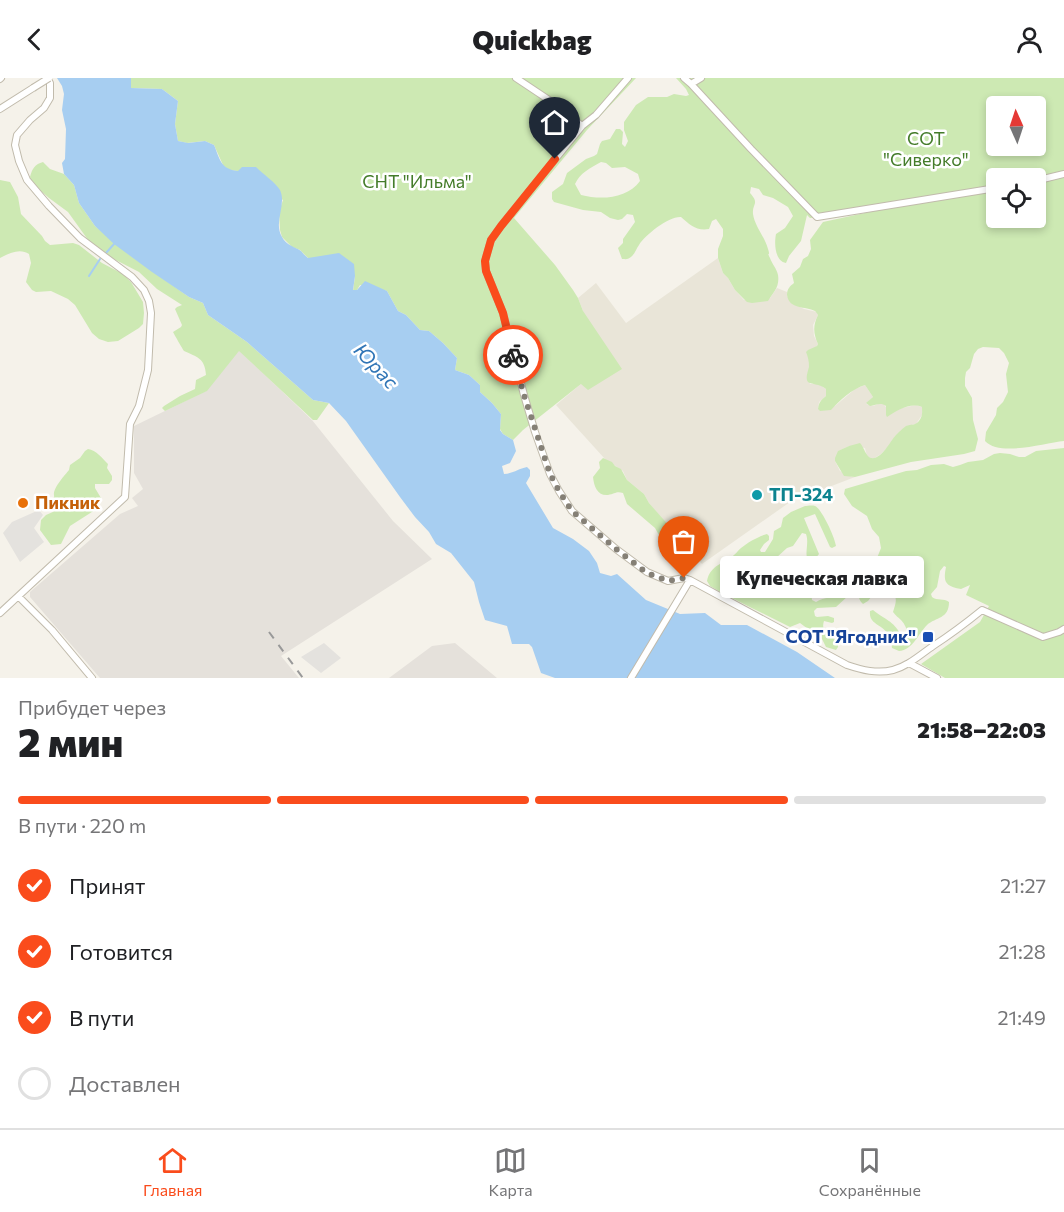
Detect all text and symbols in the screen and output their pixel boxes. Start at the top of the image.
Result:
icon: back [18,23,51,56]
text: Quickbag [472,23,592,56]
icon: person [1013,23,1046,56]
north arrow [986,96,1046,156]
map controls [986,96,1046,228]
pin [529,97,580,159]
icon: home [538,106,571,139]
park label: СОТ "Сиверко" [883,127,969,170]
button: locate [986,168,1046,228]
park label: СНТ "Ильма" [362,170,472,192]
courier [483,325,543,385]
water label: Юрас [350,338,404,393]
icon: bike [497,339,530,372]
place label: ТП-324 [769,483,833,505]
marker: ТП-324 [750,488,764,502]
place label: Пикник [35,491,101,513]
marker: Пикник [16,496,30,510]
pin [658,516,709,578]
icon: bag [667,525,700,558]
callout: Купеческая лавка [720,557,924,599]
text: Купеческая лавка [736,565,908,589]
place label: СОТ "Ягодник" [785,625,916,647]
marker: СОТ "Ягодник" [921,630,935,644]
text: Прибудет через [18,695,166,719]
text: 21:58–22:03 [917,716,1046,743]
text: 2 мин [18,717,123,765]
text: В пути · 220 m [18,813,146,837]
icon: check [18,869,51,902]
text: Принят [69,872,145,899]
text: 21:27 [1000,873,1046,897]
icon: check [18,935,51,968]
text: Готовится [69,938,173,965]
text: 21:28 [998,939,1046,963]
icon: check [18,1001,51,1034]
text: В пути [69,1004,134,1031]
text: 21:49 [998,1005,1046,1029]
text: Доставлен [69,1070,181,1097]
tab: Главная [143,1144,202,1199]
tab: Карта [489,1144,533,1199]
tab: Сохранённые [819,1144,921,1199]

